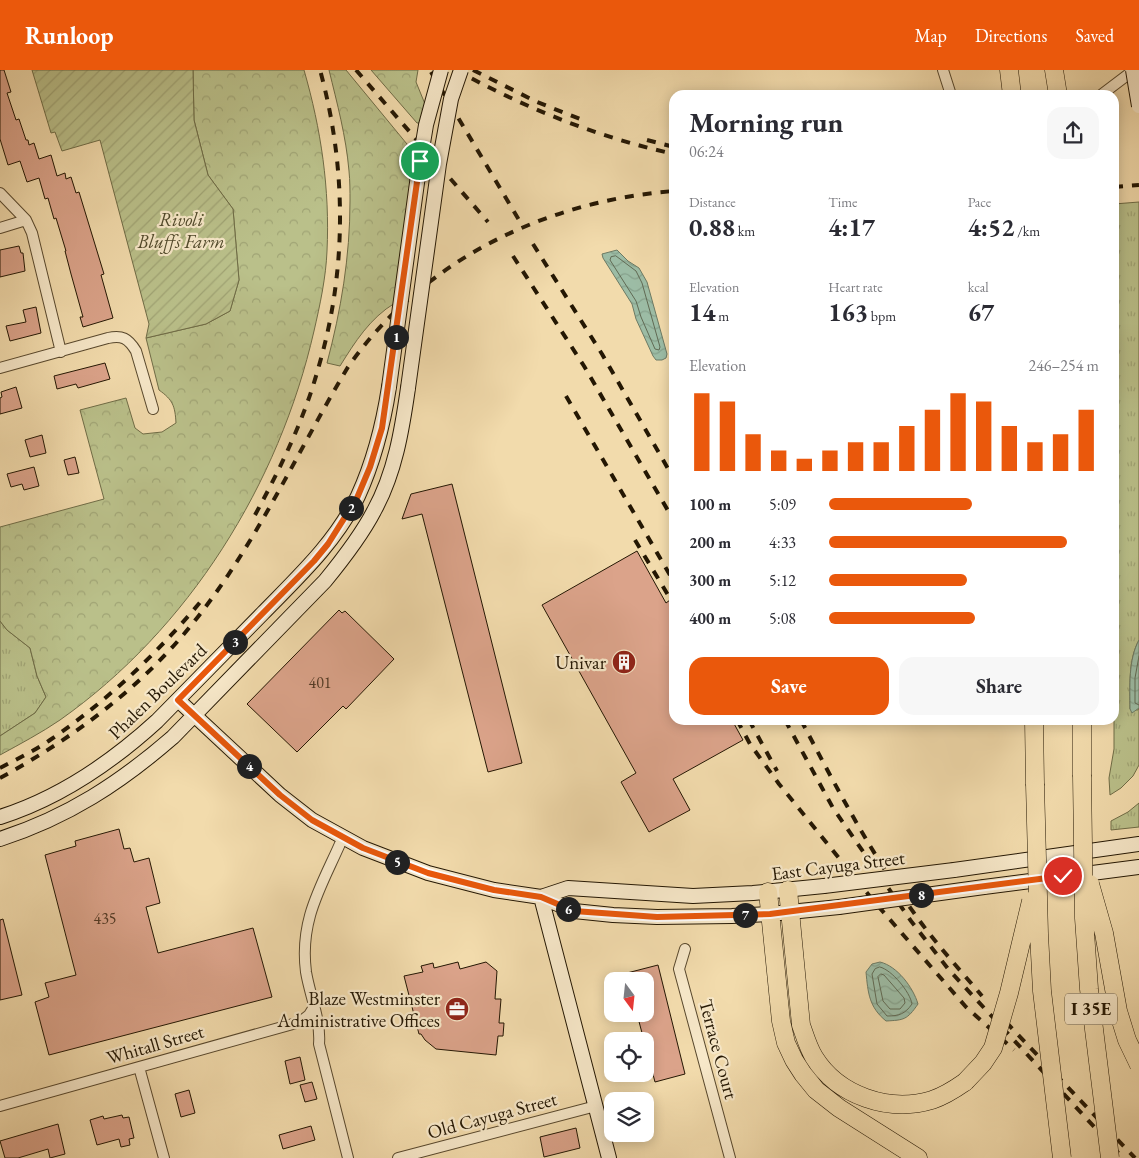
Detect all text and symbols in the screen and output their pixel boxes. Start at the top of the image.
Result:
text: Runloop [25,20,113,51]
text: Map [915,24,947,47]
text: Directions [975,24,1047,47]
text: Saved [1075,24,1114,47]
text: Morning run [689,104,843,140]
button: share [1047,107,1099,159]
pin [399,140,441,182]
text: 06:24 [689,141,724,162]
icon: arrive [406,147,434,175]
text: Distance [689,193,736,211]
text: Time [828,193,858,211]
text: Pace [968,193,991,211]
park label: Rivoli Bluffs Farm [137,207,224,254]
text: 0.88 [689,211,735,243]
text: 4:17 [828,211,875,243]
text: 4:52 [968,211,1014,243]
text: km [735,222,755,240]
text: /km [1014,222,1040,240]
text: Elevation [689,278,739,296]
text: Heart rate [828,278,883,296]
text: kcal [968,278,989,296]
text: 14 [689,296,715,328]
text: 163 [828,296,868,328]
text: 67 [968,296,994,328]
text: m [715,307,729,325]
text: bpm [868,307,896,325]
pin: 1 [384,324,408,350]
text: 1 [393,328,400,346]
text: Elevation [689,355,747,376]
text: 246–254 m [1028,355,1099,376]
text: 100 m [689,494,731,515]
text: 5:09 [769,494,796,515]
pin: 2 [338,496,364,520]
text: 2 [348,499,355,517]
text: 200 m [689,532,731,553]
text: 4:33 [769,532,796,553]
text: 300 m [689,570,731,591]
text: 5:12 [769,570,796,591]
text: 400 m [689,608,731,629]
text: 5:08 [769,608,796,629]
pin: 3 [222,630,248,654]
text: 3 [232,633,239,651]
street label: Phalen Boulevard [103,638,212,745]
building icon: Univar [611,649,637,675]
place label: Univar [555,650,607,675]
button: Save [689,657,889,715]
button: Share [899,657,1099,715]
house number: 401 [308,672,332,693]
pin: 4 [236,754,262,778]
text: 4 [246,757,253,775]
street label: East Cayuga Street [770,845,906,886]
pin: 5 [384,850,410,874]
text: 5 [394,853,401,871]
pin [1042,855,1084,897]
icon: check [1049,862,1077,890]
pin: 8 [908,882,934,908]
text: 8 [918,886,925,904]
pin: 6 [556,896,580,922]
text: 6 [565,900,572,918]
pin: 7 [732,902,758,928]
text: 7 [742,906,749,924]
house number: 435 [93,908,117,929]
north arrow [604,972,654,1022]
map controls [604,972,654,1142]
place label: Blaze Westminster Administrative Offices [276,986,441,1033]
road number: I 35E [1065,994,1117,1024]
office icon: Blaze Westminster Administrative Offices [444,996,470,1022]
street label: Terrace Court [693,997,744,1102]
street label: Whitall Street [104,1019,207,1070]
button: locate [604,1032,654,1082]
street label: Old Cayuga Street [425,1086,560,1145]
button: layers [604,1092,654,1142]

